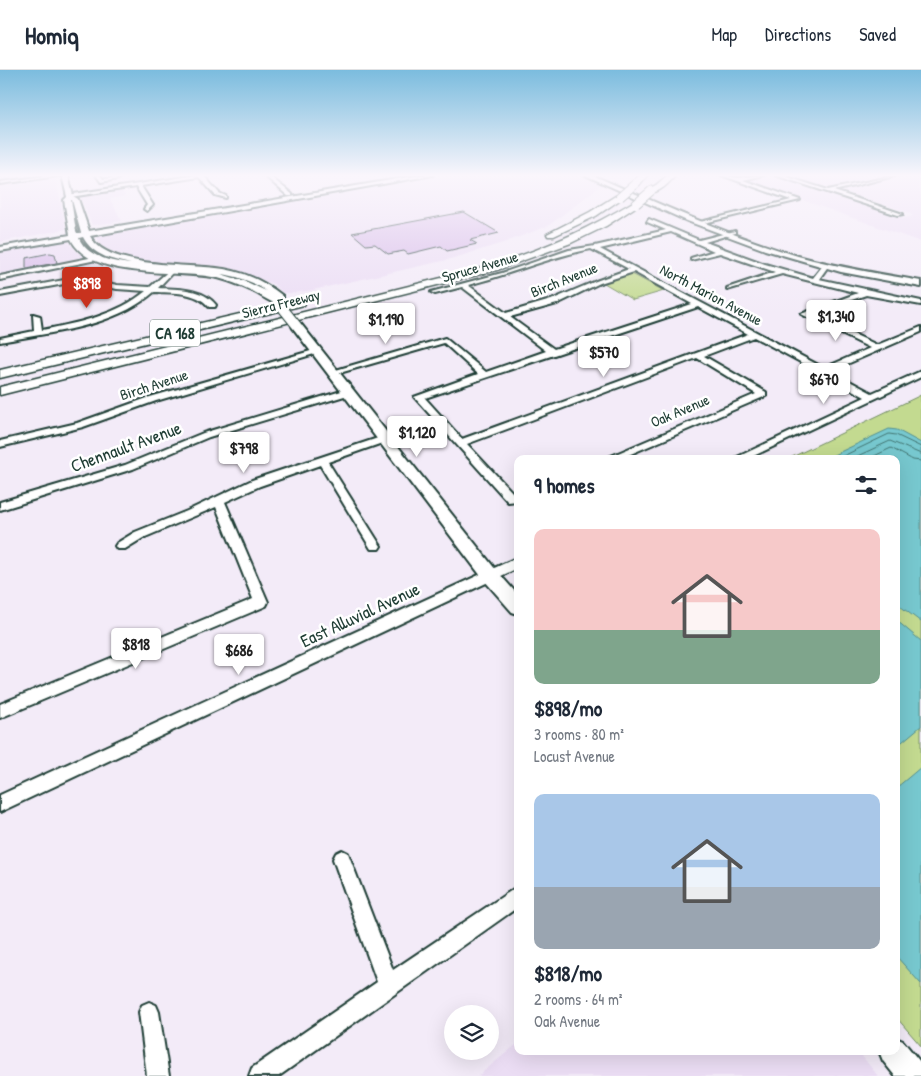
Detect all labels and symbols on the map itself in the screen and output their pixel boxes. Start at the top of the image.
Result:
street label: Spruce Avenue [439,246,520,287]
street label: Birch Avenue [527,257,600,302]
street label: North Marion Avenue [656,259,766,330]
pin: $898 [57,266,117,309]
street label: Sierra Freeway [240,284,322,323]
pin: $1,340 [795,300,877,342]
pin: $1,190 [345,302,427,345]
road number: CA 168 [150,320,200,346]
pin: $570 [574,336,634,378]
pin: $670 [794,362,854,405]
street label: Birch Avenue [117,364,191,405]
street label: Oak Avenue [647,389,712,432]
street label: Chennault Avenue [67,415,185,478]
pin: $1,120 [376,416,458,458]
pin: $798 [214,432,274,474]
street label: East Alluvial Avenue [296,576,423,653]
pin: $818 [106,628,166,670]
pin: $686 [209,634,269,676]

